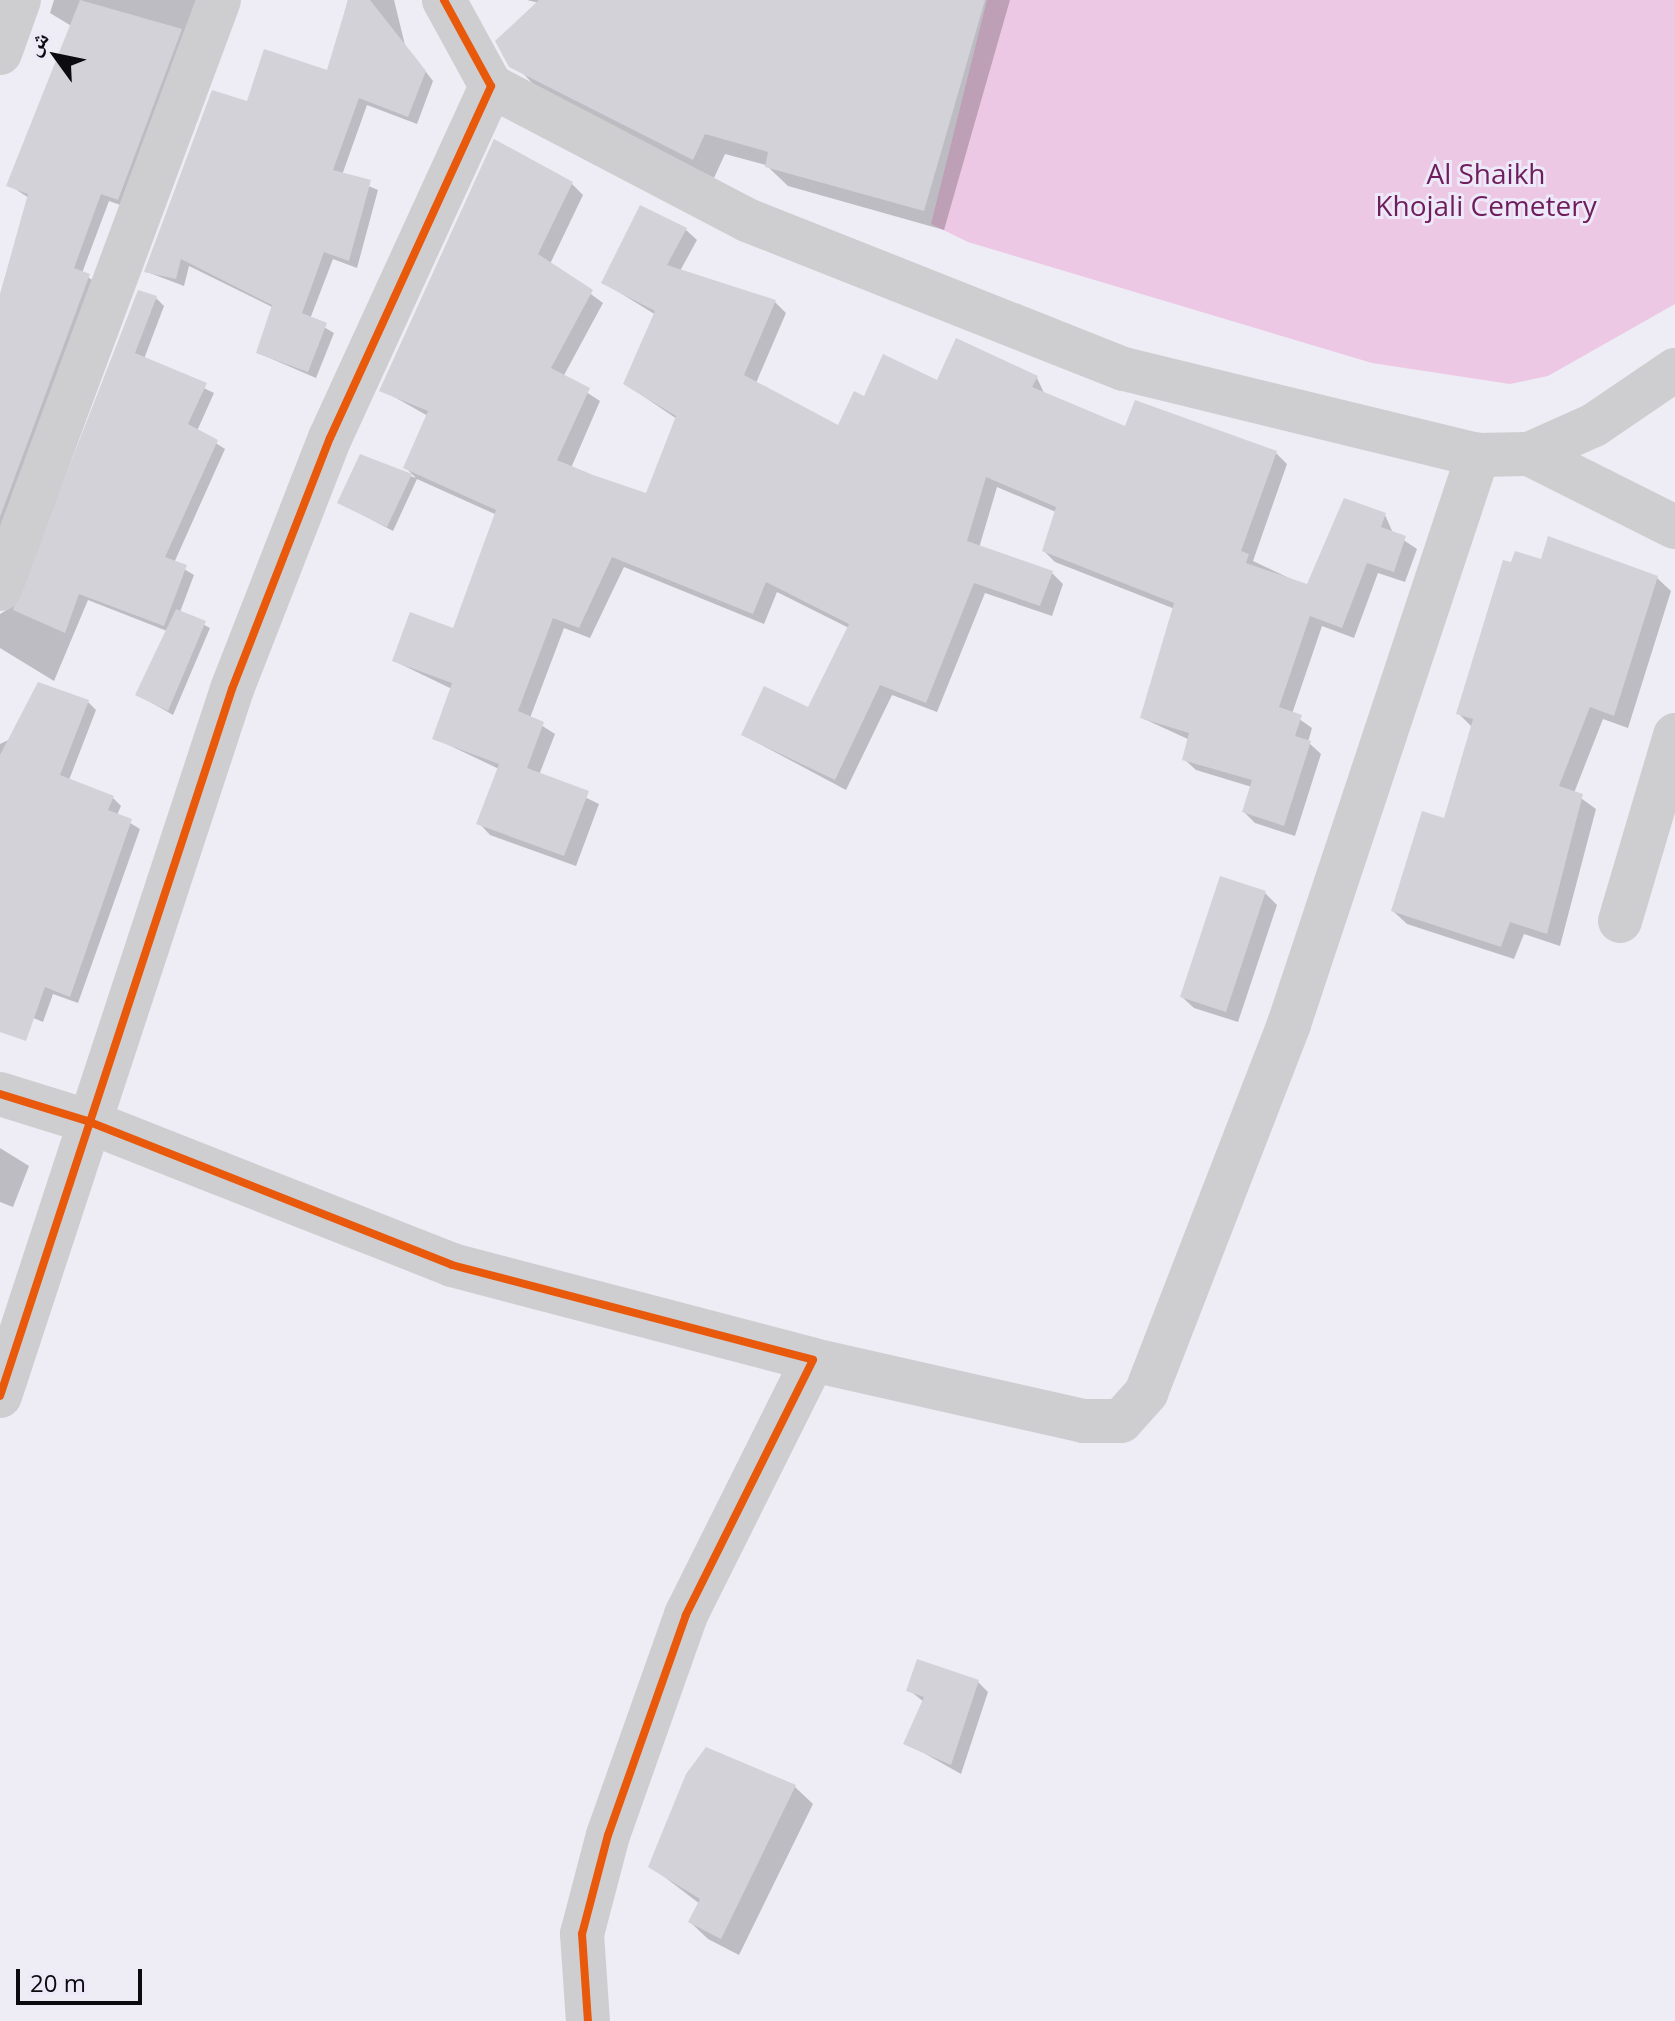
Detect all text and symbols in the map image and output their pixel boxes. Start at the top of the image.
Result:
north arrow [16,16,96,96]
text: ش [17,25,55,61]
park label: Al Shaikh Khojali Cemetery [1375,156,1597,222]
scale bar [20,1953,146,2003]
text: 20 m [30,1966,86,1999]

